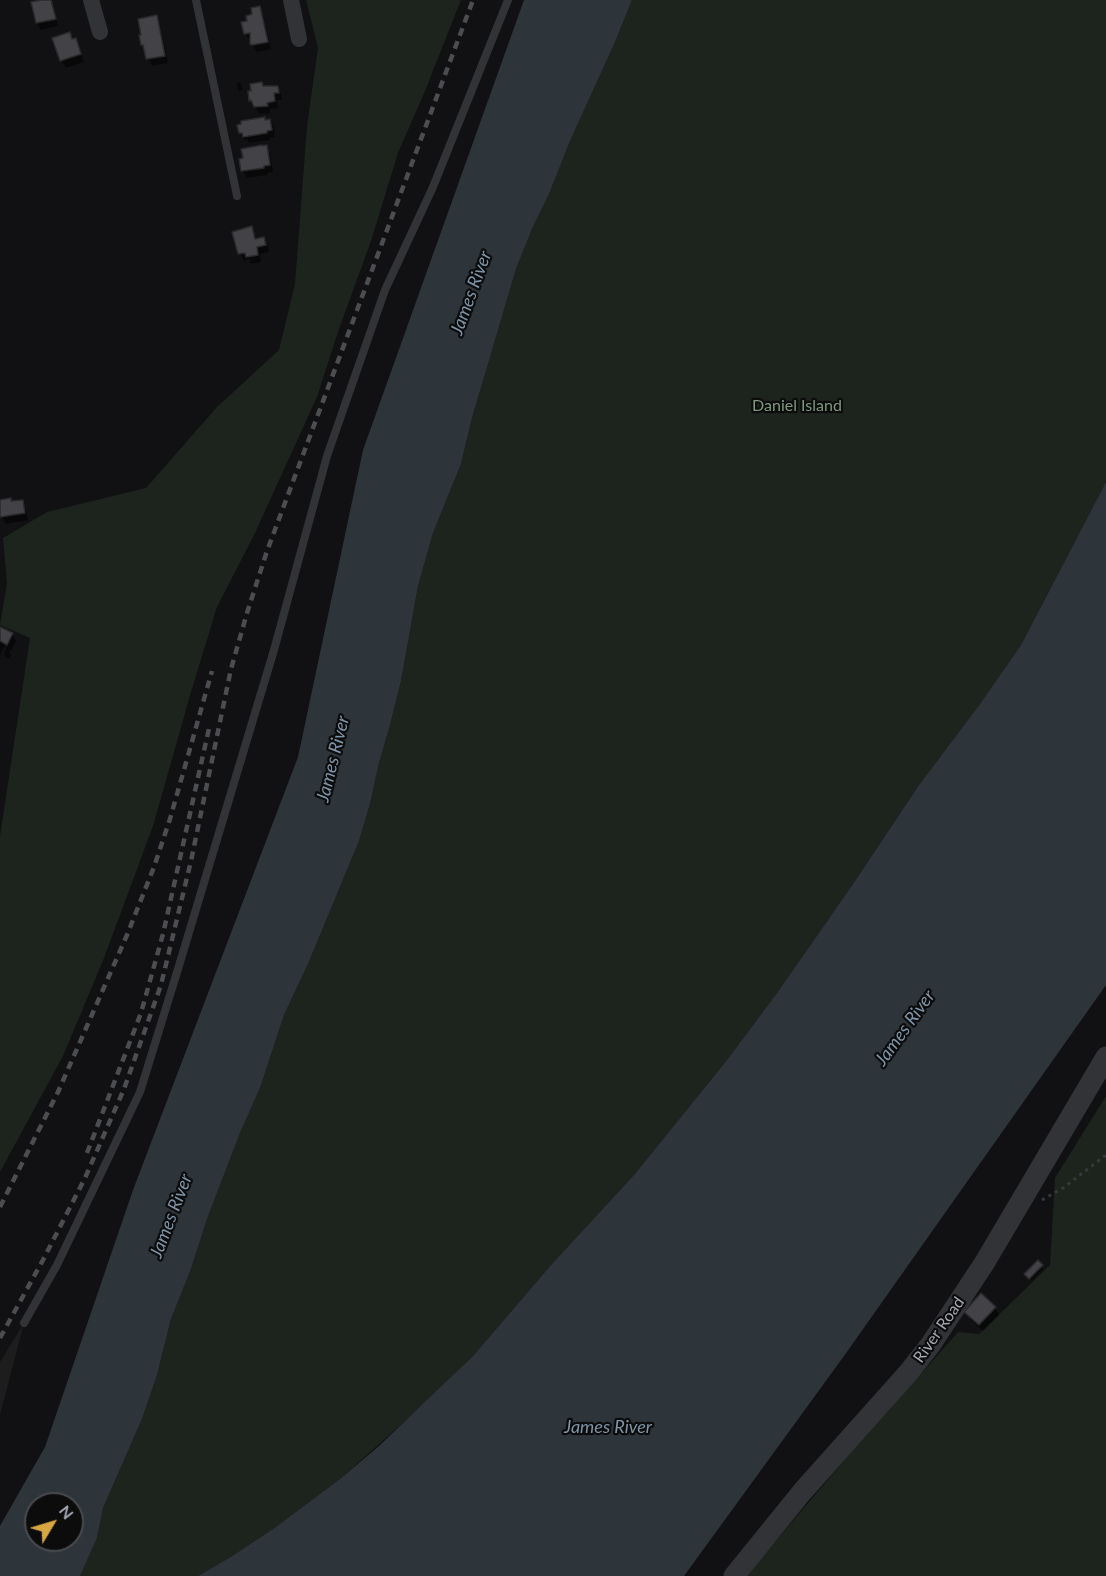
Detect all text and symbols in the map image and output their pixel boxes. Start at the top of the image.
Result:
water label: James River [446,248,496,338]
park label: Daniel Island [752,396,842,416]
water label: James River [312,714,354,804]
water label: James River [870,986,940,1070]
water label: James River [145,1171,197,1261]
street label: River Road [909,1294,969,1366]
water label: James River [564,1416,652,1438]
north arrow [24,1492,84,1552]
text: N [56,1501,78,1523]

